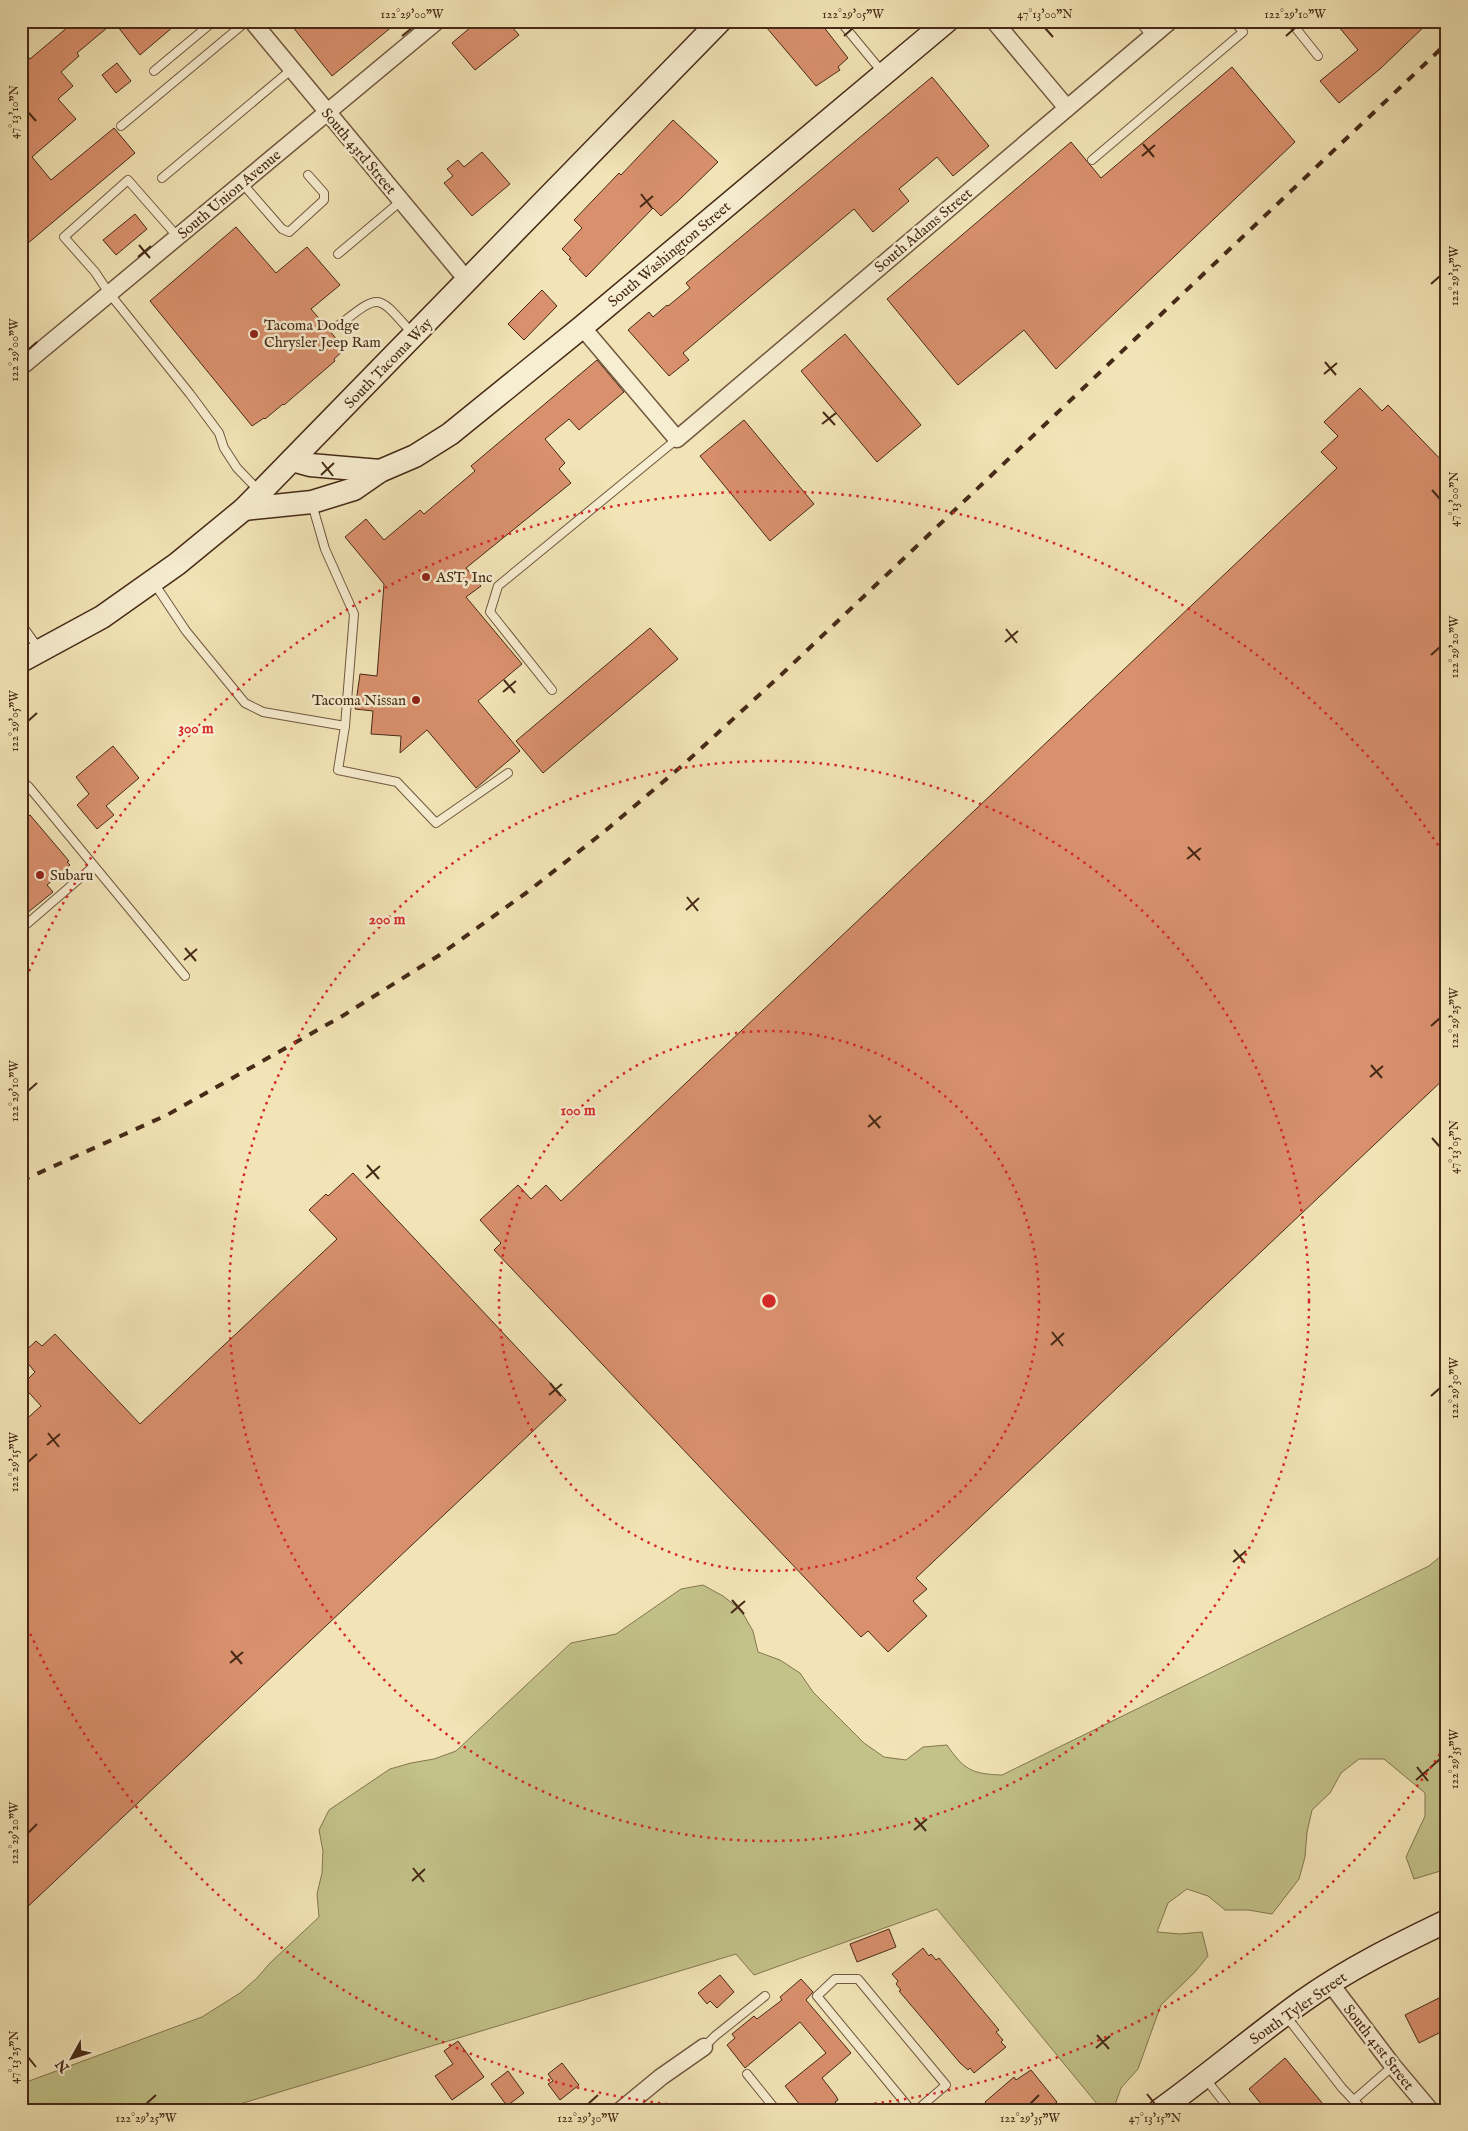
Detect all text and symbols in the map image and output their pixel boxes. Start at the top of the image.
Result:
text: 122°29'00"W [381,7,444,22]
text: 122°29'05"W [822,7,884,22]
text: 47°13'00"N [1017,7,1073,22]
text: 122°29'10"W [1264,7,1326,22]
text: 47°13'10"N [7,84,22,139]
street label: South 43rd Street [317,104,400,198]
street label: South Union Avenue [174,145,285,243]
street label: South Adams Street [871,184,976,277]
street label: South Washington Street [604,197,735,311]
text: 122°29'15"W [1447,245,1462,306]
street label: South Tacoma Way [340,313,437,413]
place label: Tacoma Dodge Chrysler Jeep Ram [264,316,381,352]
text: 122°29'00"W [7,318,22,381]
marker: Tacoma Dodge Chrysler Jeep Ram [248,328,260,340]
text: 47°13'00"N [1447,471,1462,527]
place label: AST, Inc [435,568,492,587]
marker: AST, Inc [420,571,432,583]
text: 122°29'20"W [1447,615,1462,678]
text: 122°29'05"W [7,690,22,752]
place label: Tacoma Nissan [312,691,406,710]
marker: Tacoma Nissan [410,694,422,706]
text: 300 m [178,719,214,738]
place label: Subaru [50,866,93,885]
marker: Subaru [34,869,46,881]
text: 200 m [369,910,406,929]
text: 122°29'25"W [1447,987,1462,1049]
text: 122°29'10"W [7,1060,22,1122]
text: 100 m [560,1101,596,1120]
text: 47°13'05"N [1447,1119,1462,1174]
centre of rings [760,1292,778,1310]
text: 122°29'30"W [1447,1357,1462,1419]
text: 122°29'15"W [7,1431,22,1492]
text: 122°29'35"W [1447,1728,1462,1789]
text: 122°29'20"W [7,1801,22,1864]
street label: South Tyler Street [1246,1968,1351,2049]
street label: South 41st Street [1339,2001,1418,2094]
text: 47°13'25"N [7,2030,22,2084]
north arrow [48,2034,98,2084]
text: N [52,2055,74,2077]
text: 122°29'25"W [115,2111,177,2126]
text: 122°29'30"W [557,2111,619,2126]
text: 122°29'35"W [1000,2111,1061,2126]
text: 47°13'15"N [1129,2111,1182,2126]

